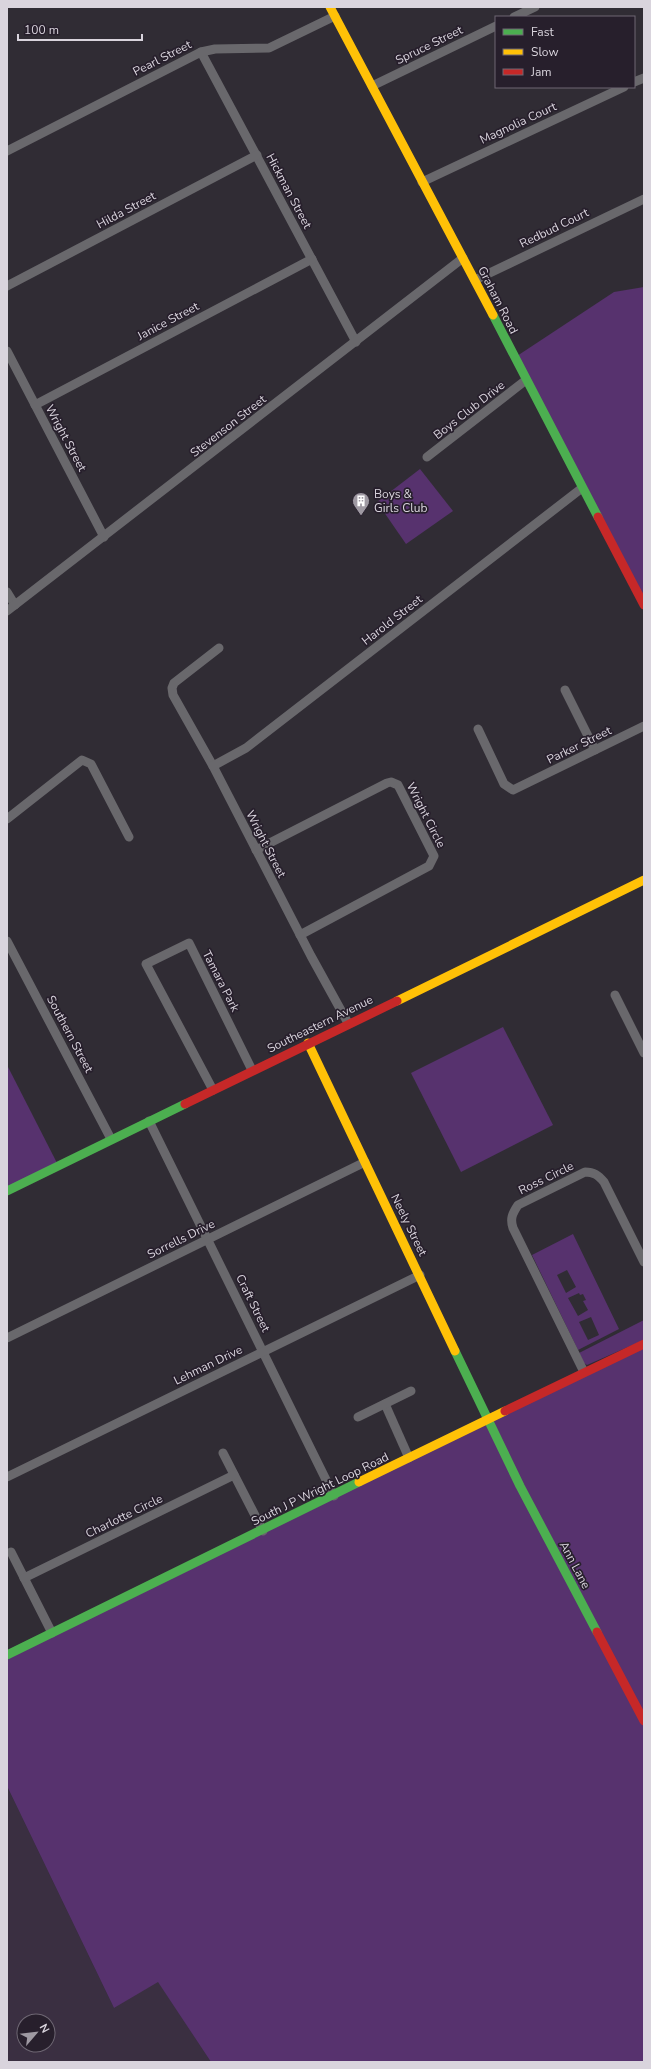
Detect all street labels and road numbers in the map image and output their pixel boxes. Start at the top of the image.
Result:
street label: Spruce Street [393,21,466,68]
street label: Pearl Street [130,36,195,80]
street label: Magnolia Court [477,98,560,148]
street label: Hickman Street [263,151,316,232]
street label: Hilda Street [94,187,159,232]
street label: Redbud Court [517,204,592,252]
street label: Graham Road [474,264,522,336]
street label: Janice Street [134,298,202,344]
street label: Boys Club Drive [430,377,508,443]
street label: Stevenson Street [187,391,270,461]
street label: Wright Street [42,402,91,475]
street label: Harold Street [358,591,426,649]
street label: Parker Street [544,722,615,768]
street label: Wright Circle [403,780,449,850]
street label: Wright Street [242,808,290,881]
street label: Tamara Park [199,948,244,1015]
street label: Southeastern Avenue [264,991,376,1057]
street label: Southern Street [43,993,97,1076]
street label: Ross Circle [516,1158,576,1198]
street label: Neely Street [387,1191,431,1259]
street label: Sorrells Drive [145,1216,217,1262]
street label: Craft Street [232,1271,274,1335]
street label: Lehman Drive [171,1341,245,1389]
street label: South J P Wright Loop Road [249,1449,391,1529]
street label: Charlotte Circle [83,1490,165,1542]
street label: Ann Lane [556,1538,594,1592]

